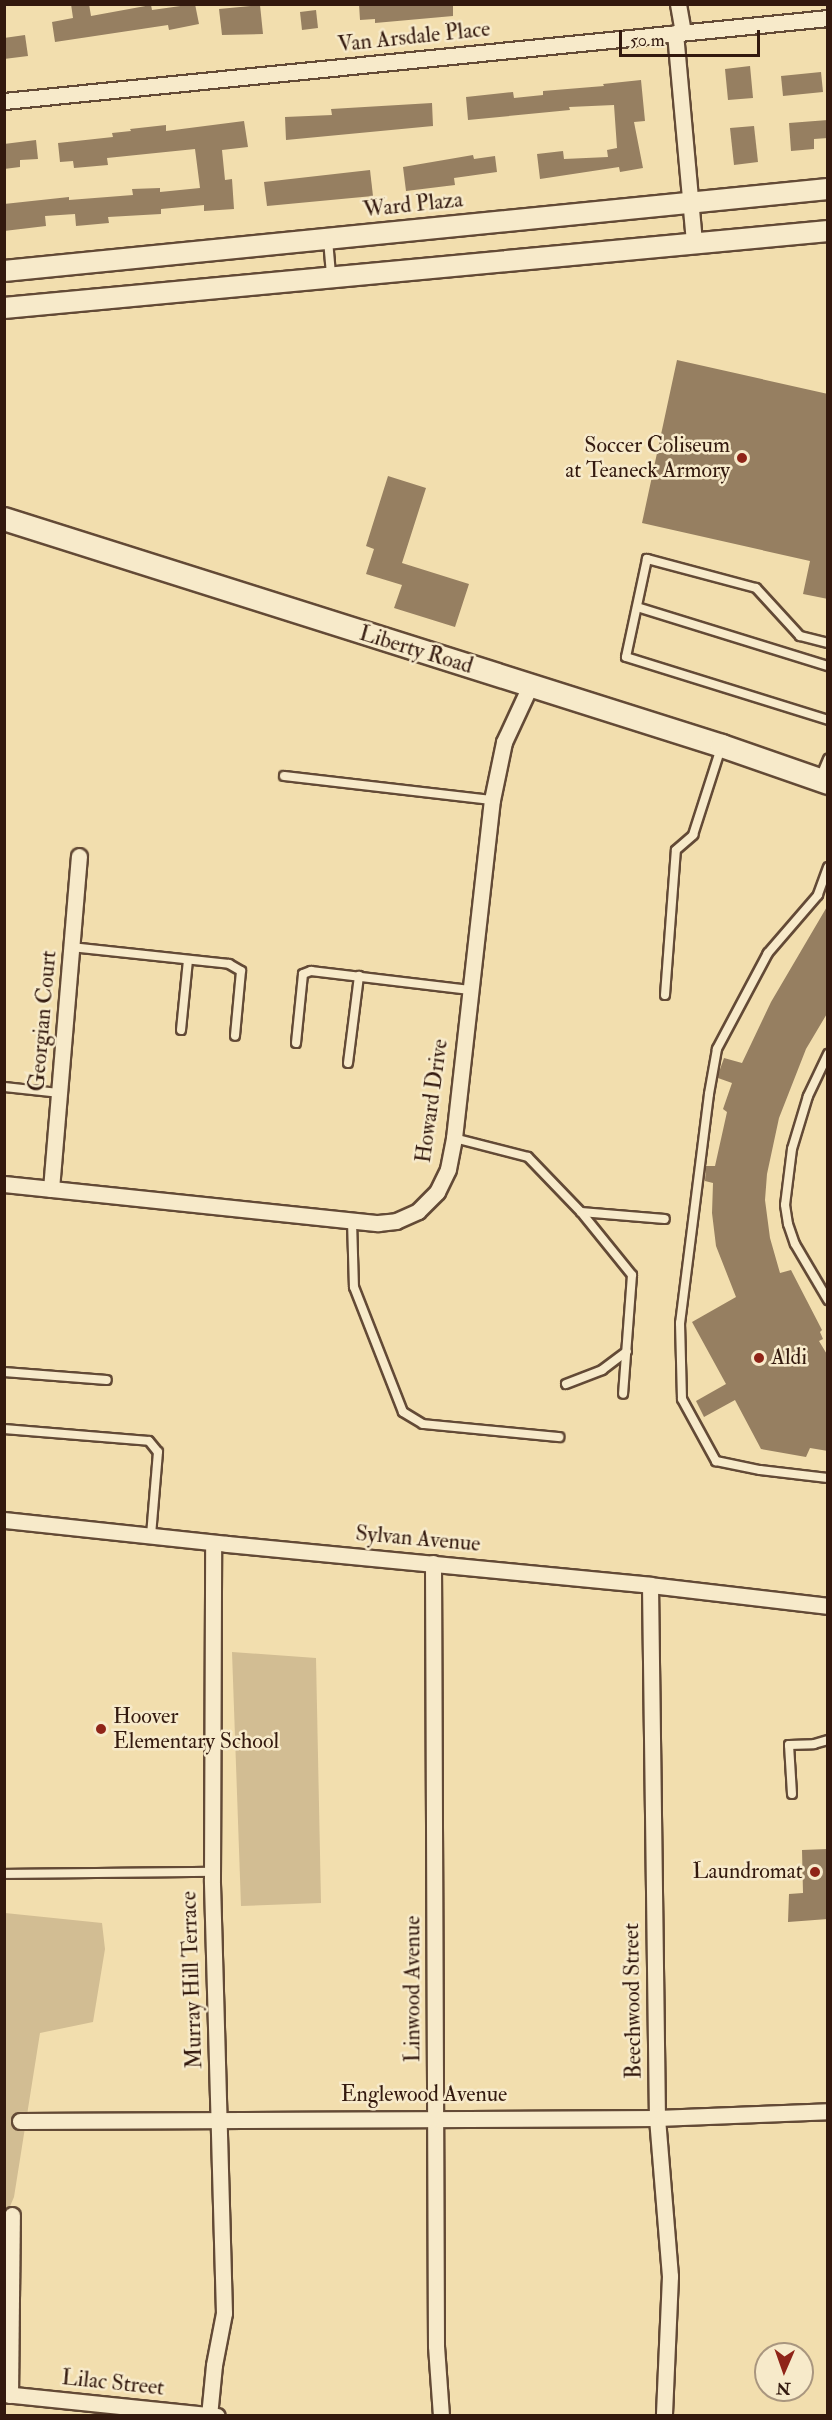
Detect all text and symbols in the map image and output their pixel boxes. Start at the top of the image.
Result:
street label: Van Arsdale Place [336,16,492,58]
scale bar [622,18,763,56]
text: 50 m [630,29,665,52]
street label: Ward Plaza [362,187,464,223]
place label: Soccer Coliseum at Teaneck Armory [565,432,730,484]
marker: Soccer Coliseum at Teaneck Armory [735,451,749,465]
street label: Liberty Road [356,620,476,680]
street label: Georgian Court [24,949,62,1093]
street label: Howard Drive [410,1037,454,1165]
place label: Aldi [771,1345,807,1371]
marker: Aldi [752,1351,766,1365]
street label: Sylvan Avenue [354,1520,482,1558]
place label: Hoover Elementary School [113,1703,279,1754]
marker: Hoover Elementary School [94,1722,108,1736]
place label: Laundromat [693,1859,803,1885]
marker: Laundromat [808,1865,822,1879]
street label: Murray Hill Terrace [176,1891,208,2069]
street label: Linwood Avenue [400,1916,426,2062]
street label: Beechwood Street [618,1923,648,2079]
street label: Englewood Avenue [341,2082,507,2108]
north arrow [754,2342,814,2402]
street label: Lilac Street [60,2364,166,2402]
text: N [776,2378,791,2398]

